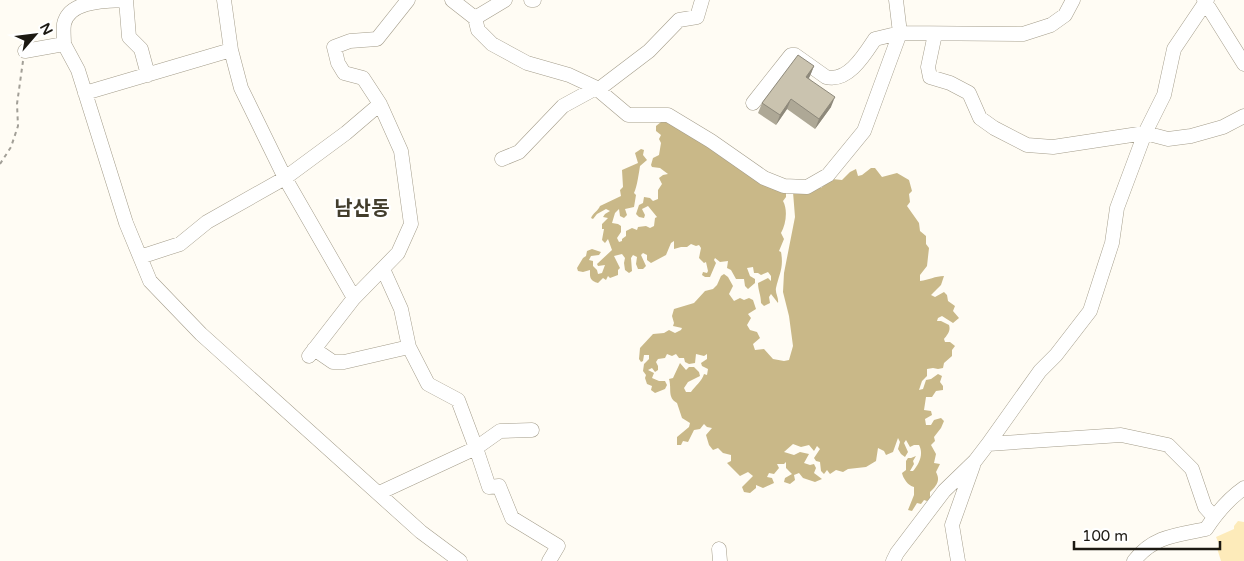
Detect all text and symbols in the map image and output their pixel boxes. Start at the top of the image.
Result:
north arrow [10,10,60,60]
text: N [36,20,56,38]
district label: 남산동 [334,197,390,221]
scale bar [1074,518,1220,550]
text: 100 m [1082,527,1128,545]

